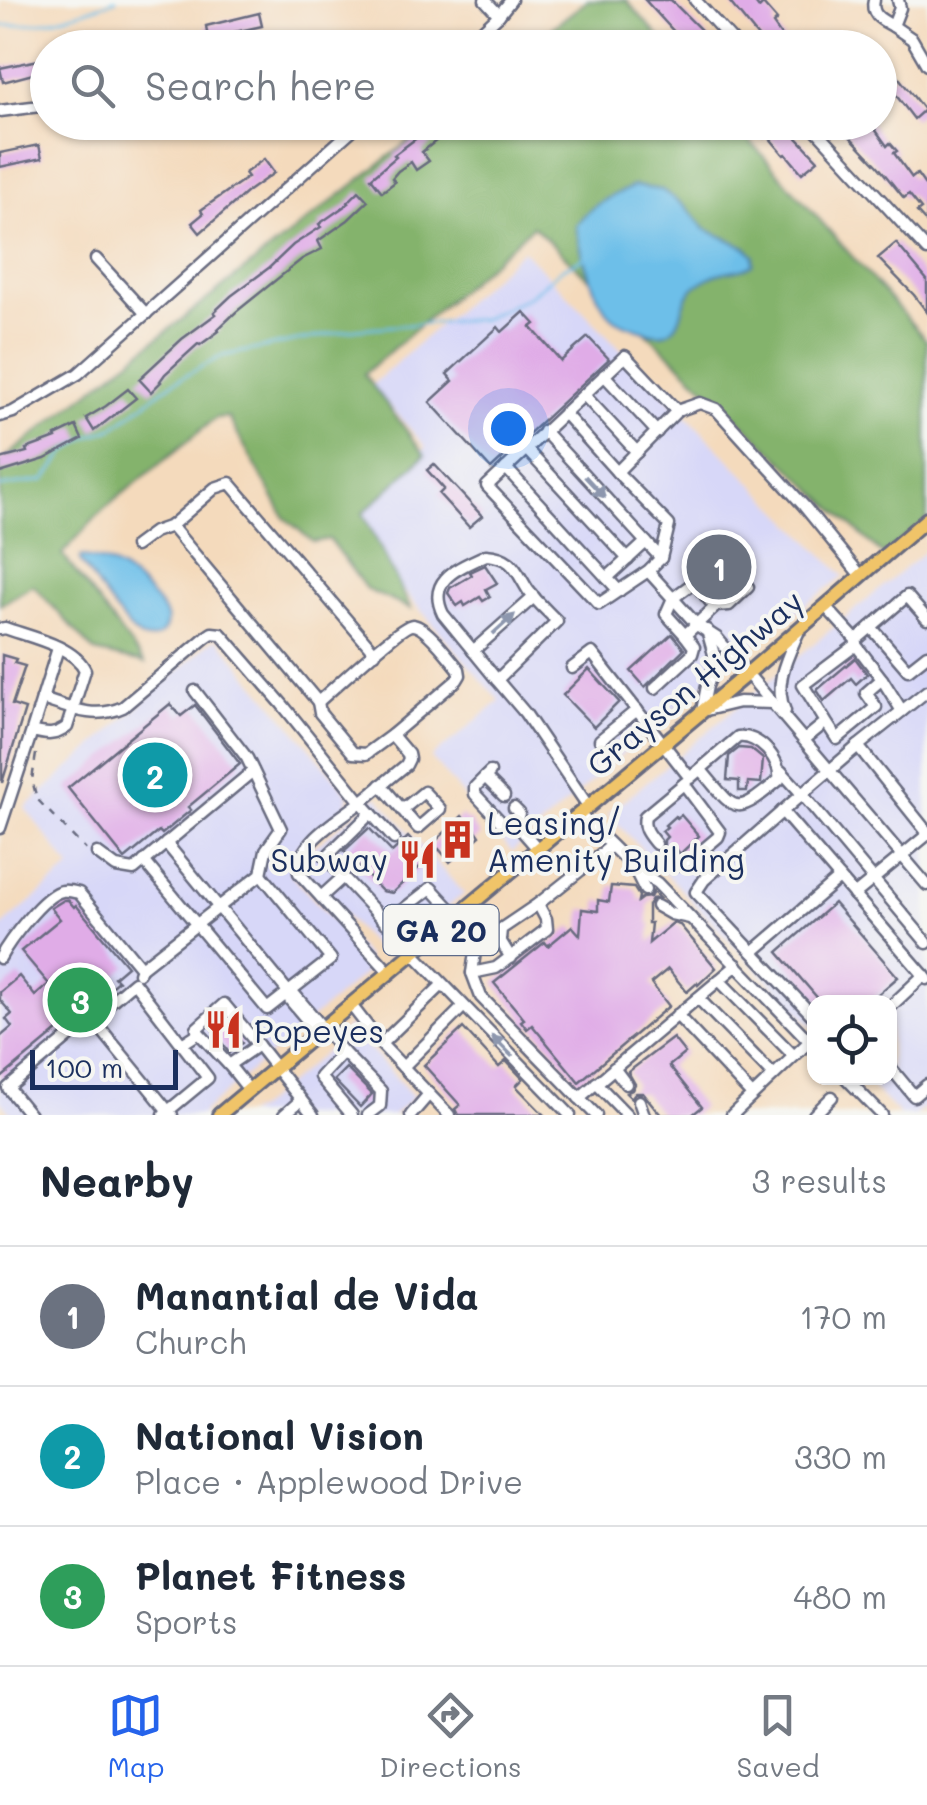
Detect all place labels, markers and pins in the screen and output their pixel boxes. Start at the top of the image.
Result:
pin: 1 [686,530,752,604]
pin: 2 [122,738,188,812]
place label: Leasing/ Amenity Building [487,801,745,881]
building icon: Leasing/ Amenity Building [436,819,478,861]
place label: Subway [271,838,388,881]
restaurant icon: Subway [397,838,439,880]
pin: 3 [48,962,112,1038]
restaurant icon: Popeyes [203,1009,245,1051]
place label: Popeyes [254,1009,384,1052]

